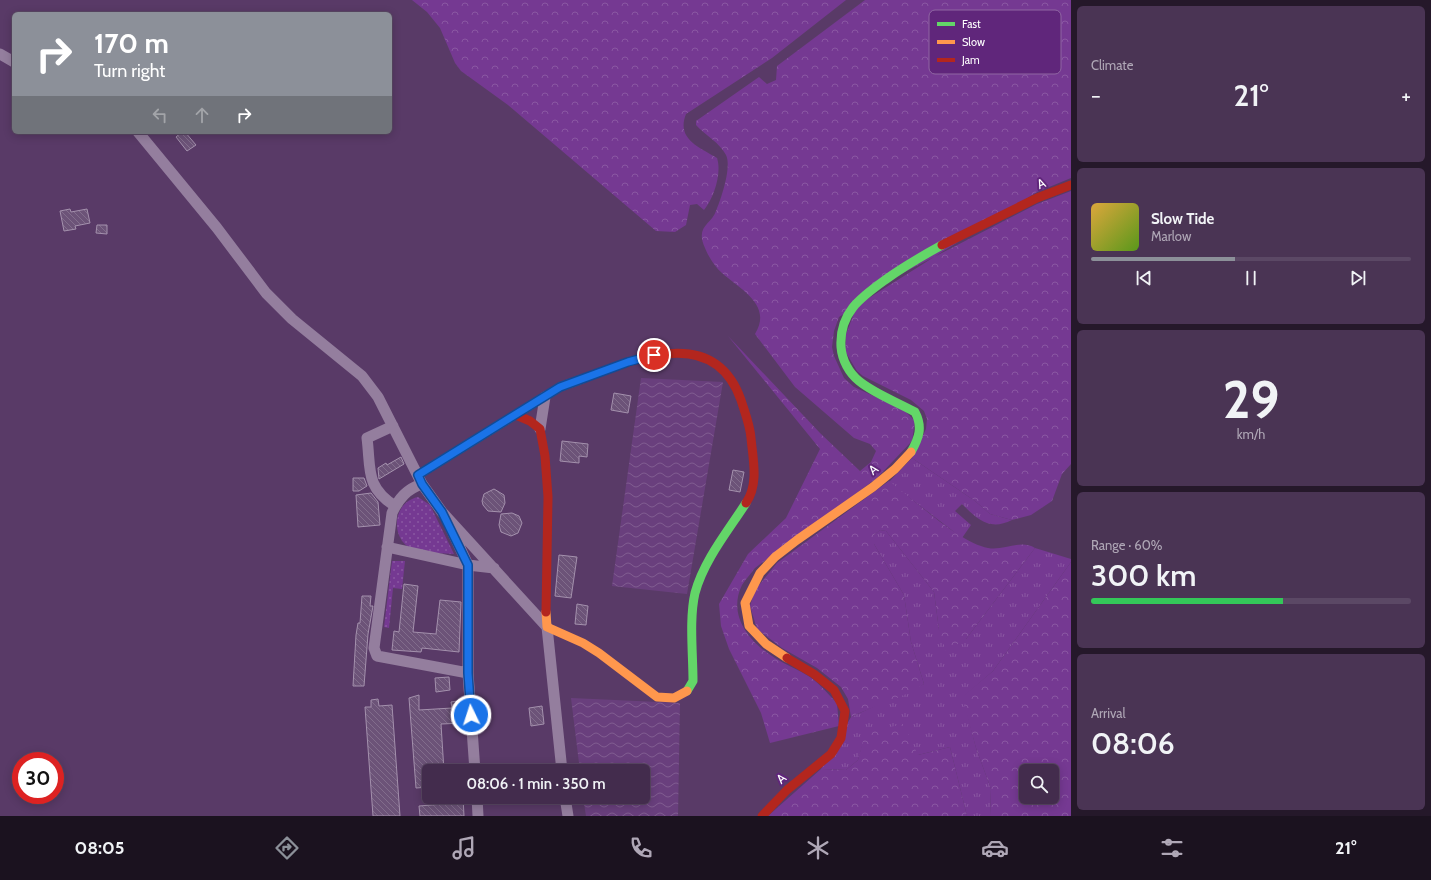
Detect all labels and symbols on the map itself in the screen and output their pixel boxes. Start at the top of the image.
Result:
legend [929,10,1061,74]
text: Fast [962,17,981,31]
text: Slow [962,35,985,49]
text: Jam [961,53,980,67]
street label: A [1034,174,1048,192]
pin [637,338,671,372]
street label: A [865,460,881,478]
position arrow [450,694,492,736]
speed limit sign: 30 [12,752,64,804]
street label: A [773,769,789,787]

